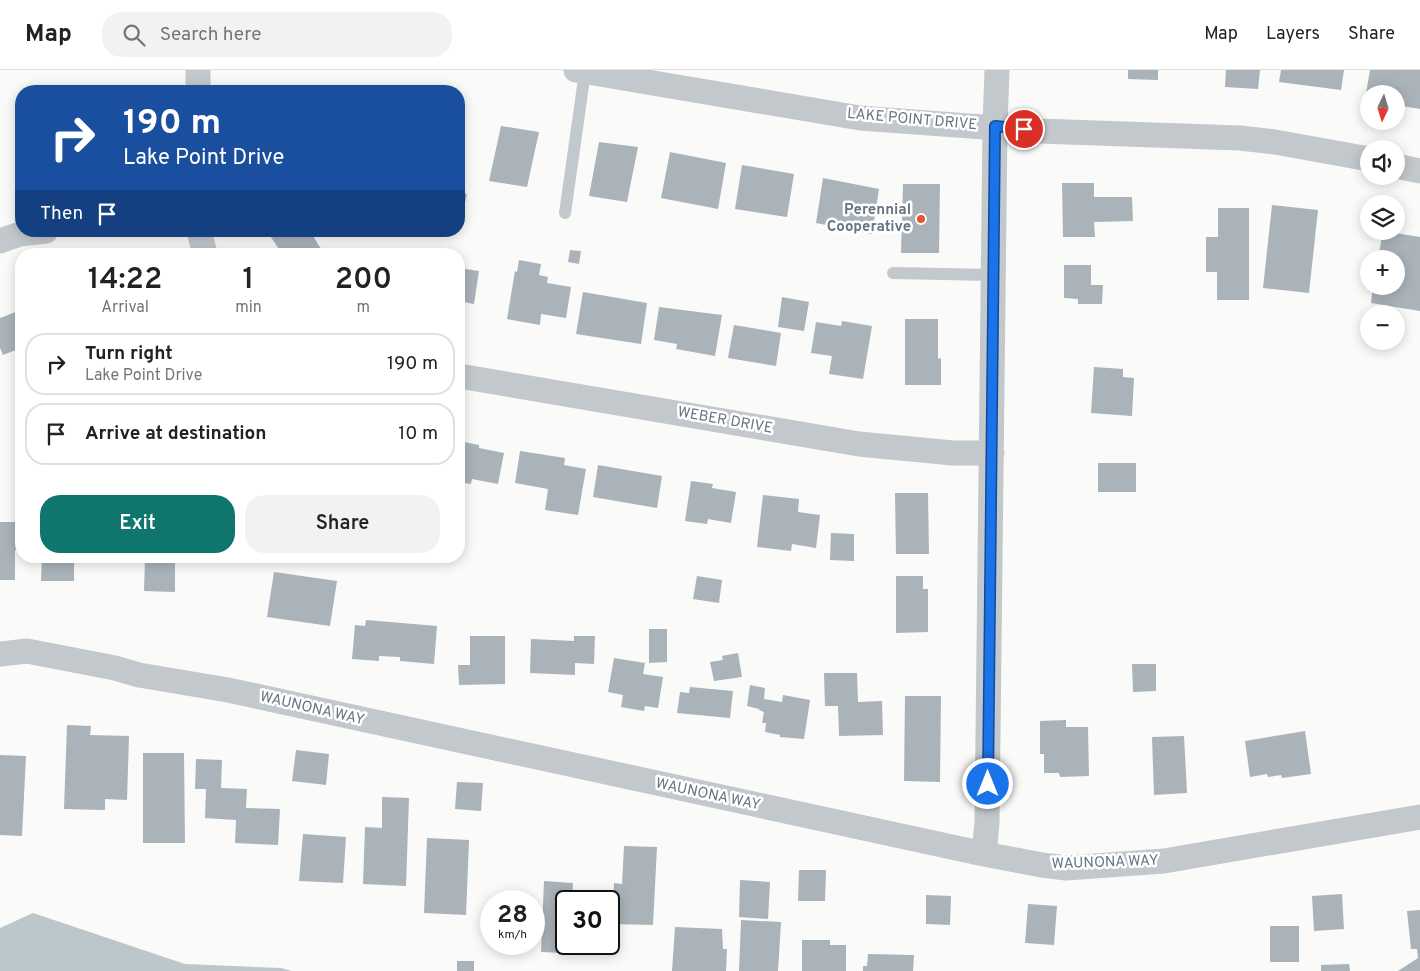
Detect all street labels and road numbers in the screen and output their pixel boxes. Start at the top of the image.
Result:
street label: LAKE POINT DRIVE [846,105,978,135]
street label: WEBER DRIVE [676,403,774,439]
street label: WAUNONA WAY [258,688,367,730]
street label: WAUNONA WAY [654,775,763,815]
street label: WAUNONA WAY [1051,852,1159,874]

